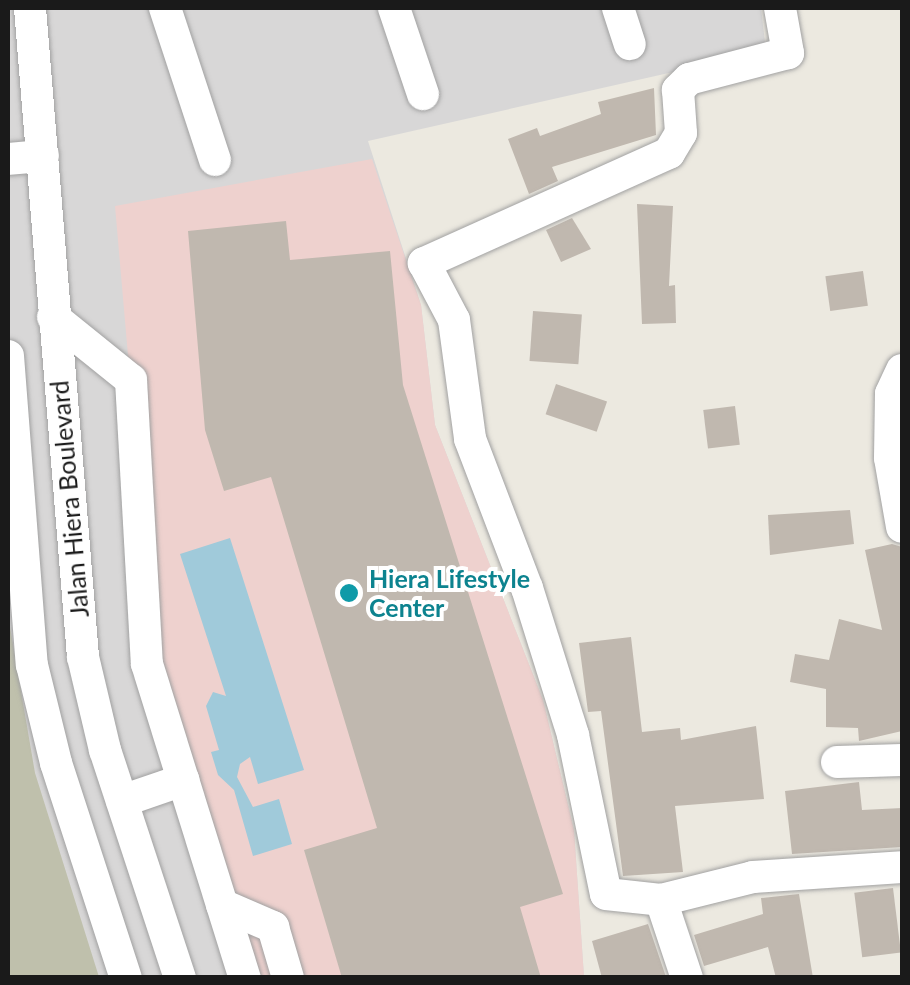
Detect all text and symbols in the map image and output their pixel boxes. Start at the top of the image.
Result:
street label: Jalan Hiera Boulevard [44,379,94,619]
place label: Hiera Lifestyle Center [369,564,530,623]
marker: Hiera Lifestyle Center [338,582,360,604]

